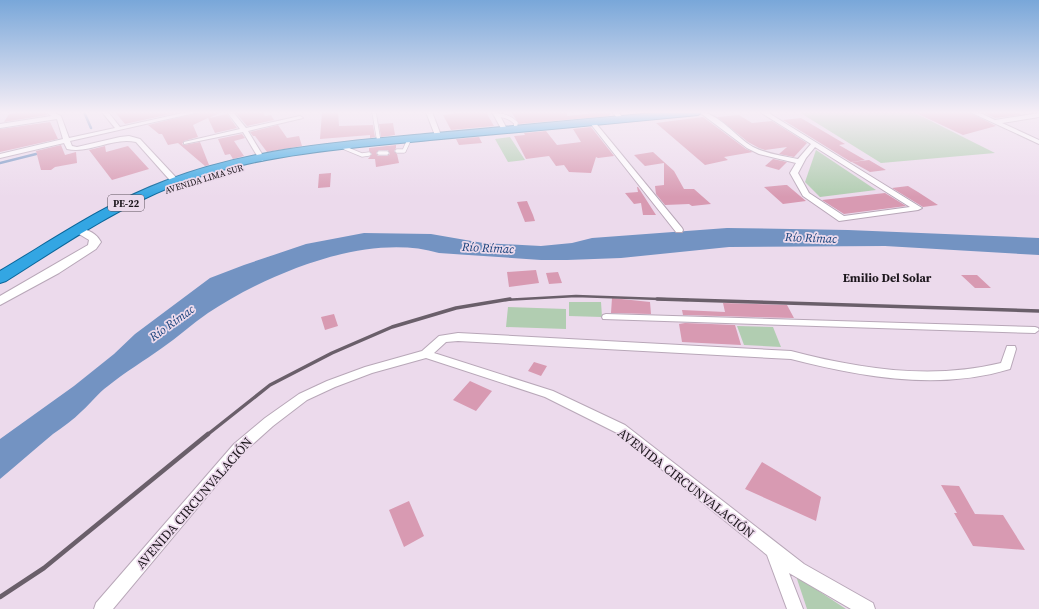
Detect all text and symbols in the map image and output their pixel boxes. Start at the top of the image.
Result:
street label: AVENIDA LIMA SUR [163,161,245,197]
road number: PE-22 [108,195,144,211]
water label: Río Rímac [784,229,837,247]
water label: Río Rímac [461,239,515,257]
district label: Emilio Del Solar [843,270,932,286]
water label: Río Rímac [145,301,198,345]
street label: AVENIDA CIRCUNVALACIÓN [614,424,758,542]
street label: AVENIDA CIRCUNVALACIÓN [132,433,256,572]

